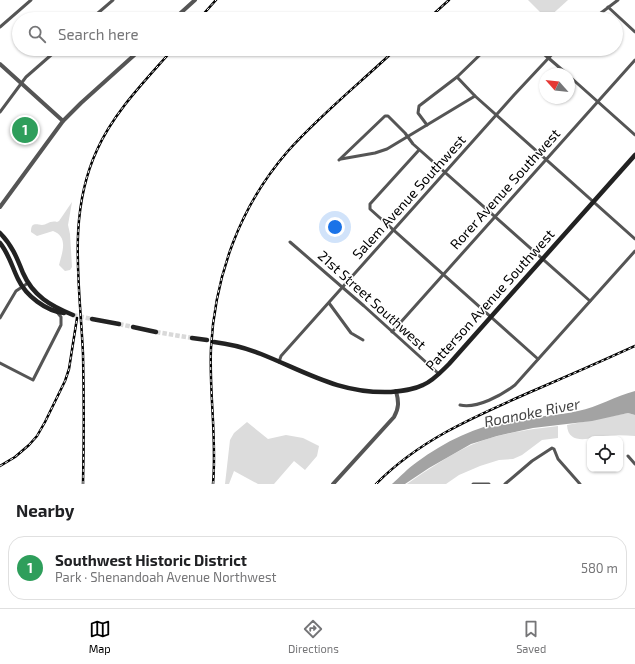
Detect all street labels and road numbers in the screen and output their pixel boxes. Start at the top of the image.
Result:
street label: Rorer Avenue Southwest [446,125,563,252]
street label: Salem Avenue Southwest [348,131,469,262]
street label: Patterson Avenue Southwest [422,225,558,374]
street label: 21st Street Southwest [315,247,430,353]

